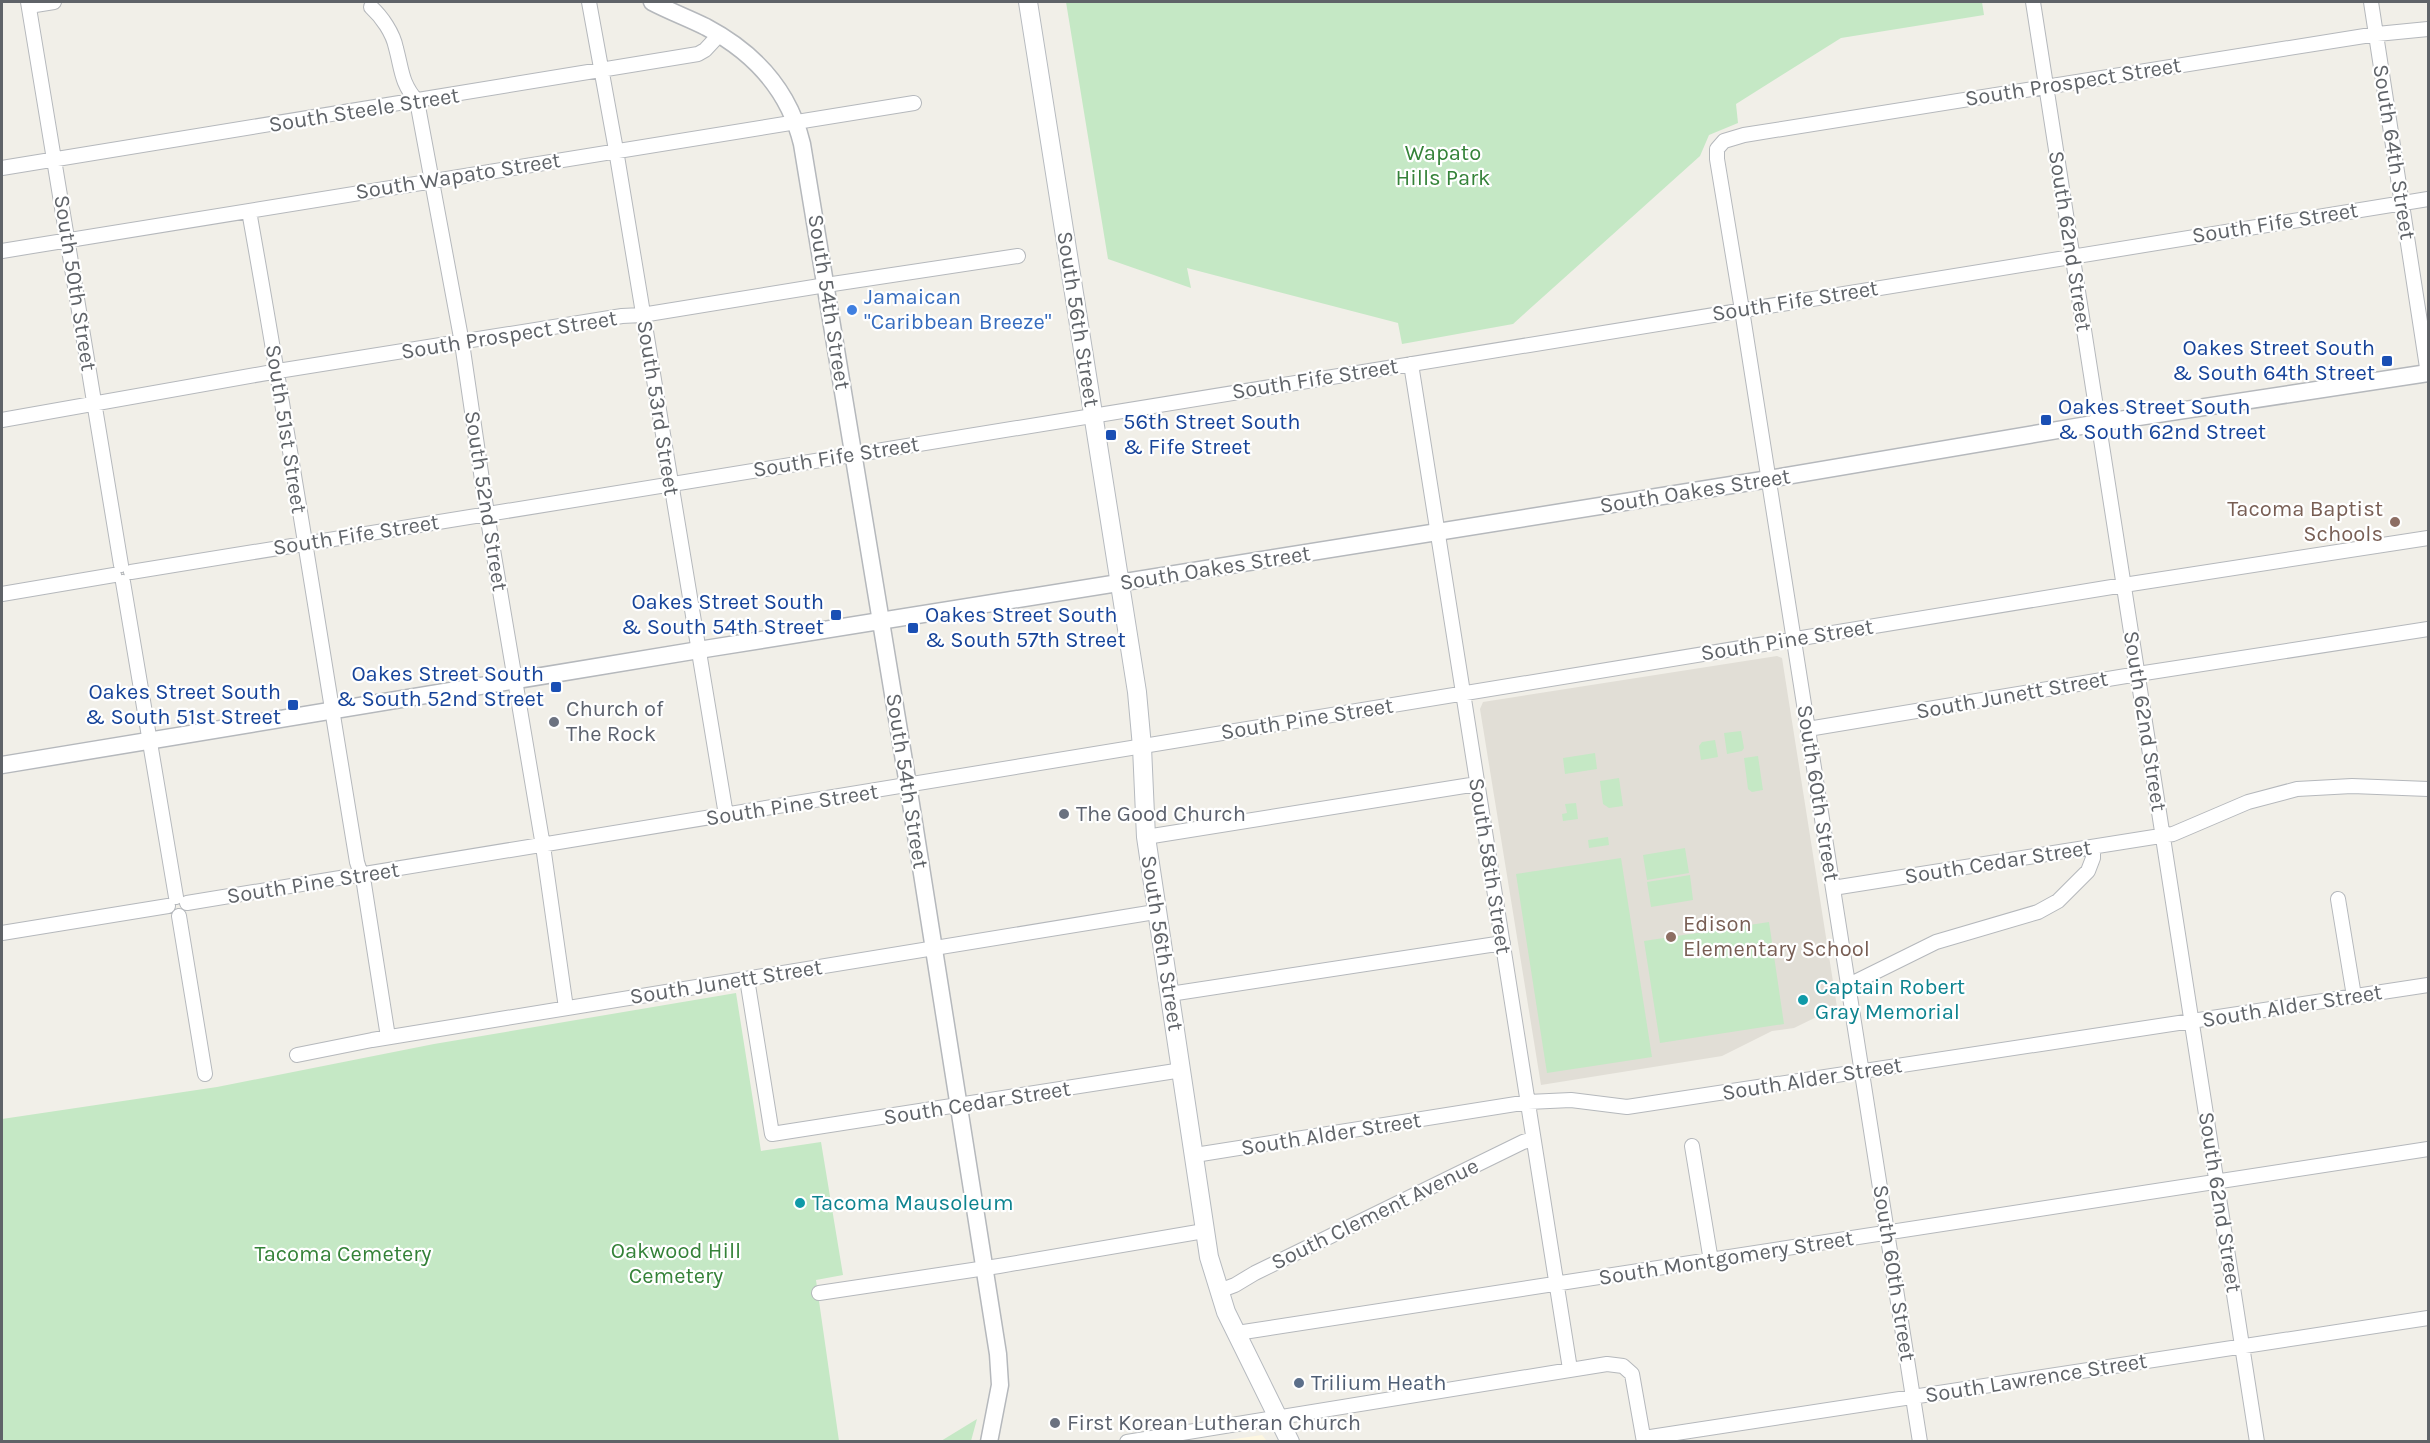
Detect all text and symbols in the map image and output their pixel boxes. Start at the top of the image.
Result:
street label: South Prospect Street [1963,52,2183,112]
street label: South 64th Street [2367,62,2421,242]
street label: South Steele Street [267,82,461,138]
park label: Wapato Hills Park [1395,140,1491,191]
street label: South Wapato Street [354,147,562,205]
street label: South 62nd Street [2043,149,2097,333]
street label: South 50th Street [48,193,102,373]
street label: South Fife Street [2190,197,2360,249]
street label: South 54th Street [802,212,856,392]
street label: South 56th Street [1051,229,1105,409]
street label: South Fife Street [1710,275,1880,327]
place label: Jamaican "Caribbean Breeze" [864,284,1052,335]
marker: Jamaican "Caribbean Breeze" [845,303,859,317]
street label: South Prospect Street [399,305,619,365]
street label: South 53rd Street [631,318,685,498]
place label: Oakes Street South & South 64th Street [2172,335,2375,386]
street label: South 51st Street [260,343,312,515]
street label: South Fife Street [1230,353,1400,405]
marker: Oakes Street South & South 64th Street [2380,354,2394,368]
place label: Oakes Street South & South 62nd Street [2058,394,2266,445]
street label: South 52nd Street [459,409,513,593]
place label: 56th Street South & Fife Street [1123,409,1301,460]
marker: Oakes Street South & South 62nd Street [2039,413,2053,427]
marker: 56th Street South & Fife Street [1104,428,1118,442]
street label: South Fife Street [751,431,921,483]
street label: South Oakes Street [1598,463,1792,519]
place label: Tacoma Baptist Schools [2227,496,2383,547]
street label: South Fife Street [271,509,441,561]
marker: Tacoma Baptist Schools [2388,515,2402,529]
street label: South Oakes Street [1118,540,1312,596]
place label: Oakes Street South & South 54th Street [621,589,824,640]
place label: Oakes Street South & South 57th Street [925,602,1126,653]
marker: Oakes Street South & South 54th Street [829,608,843,622]
street label: South Pine Street [1699,614,1875,666]
marker: Oakes Street South & South 57th Street [906,621,920,635]
street label: South 62nd Street [2118,629,2172,813]
place label: Oakes Street South & South 52nd Street [336,661,544,712]
street label: South Junett Street [1914,665,2110,725]
place label: Oakes Street South & South 51st Street [85,679,281,730]
marker: Oakes Street South & South 52nd Street [549,680,563,694]
street label: South 54th Street [880,691,934,871]
street label: South Pine Street [1219,693,1395,745]
place label: Church of The Rock [566,696,664,747]
marker: Oakes Street South & South 51st Street [286,698,300,712]
street label: South 60th Street [1791,703,1845,883]
marker: Church of The Rock [547,715,561,729]
street label: South 58th Street [1463,776,1517,956]
street label: South Pine Street [704,779,880,831]
place label: The Good Church [1076,801,1246,827]
marker: The Good Church [1057,807,1071,821]
street label: South Cedar Street [1903,834,2093,890]
street label: South 56th Street [1135,853,1189,1033]
street label: South Pine Street [225,857,401,909]
place label: Edison Elementary School [1683,911,1870,962]
marker: Edison Elementary School [1664,930,1678,944]
street label: South Junett Street [628,954,824,1010]
place label: Captain Robert Gray Memorial [1815,974,1965,1025]
street label: South Alder Street [2200,979,2384,1033]
marker: Captain Robert Gray Memorial [1796,993,1810,1007]
street label: South Alder Street [1720,1052,1904,1106]
street label: South Cedar Street [882,1075,1072,1131]
street label: South Alder Street [1239,1107,1423,1161]
street label: South 62nd Street [2193,1110,2247,1294]
street label: South Clement Avenue [1267,1152,1483,1276]
street label: South 60th Street [1867,1183,1921,1363]
place label: Tacoma Mausoleum [812,1190,1014,1216]
marker: Tacoma Mausoleum [793,1196,807,1210]
street label: South Montgomery Street [1597,1225,1855,1291]
park label: Oakwood Hill Cemetery [611,1238,741,1289]
park label: Tacoma Cemetery [255,1241,431,1267]
street label: South Lawrence Street [1923,1348,2149,1408]
place label: Trilium Heath [1311,1370,1446,1396]
marker: Trilium Heath [1292,1376,1306,1390]
place label: First Korean Lutheran Church [1067,1410,1361,1436]
marker: First Korean Lutheran Church [1048,1416,1062,1430]

